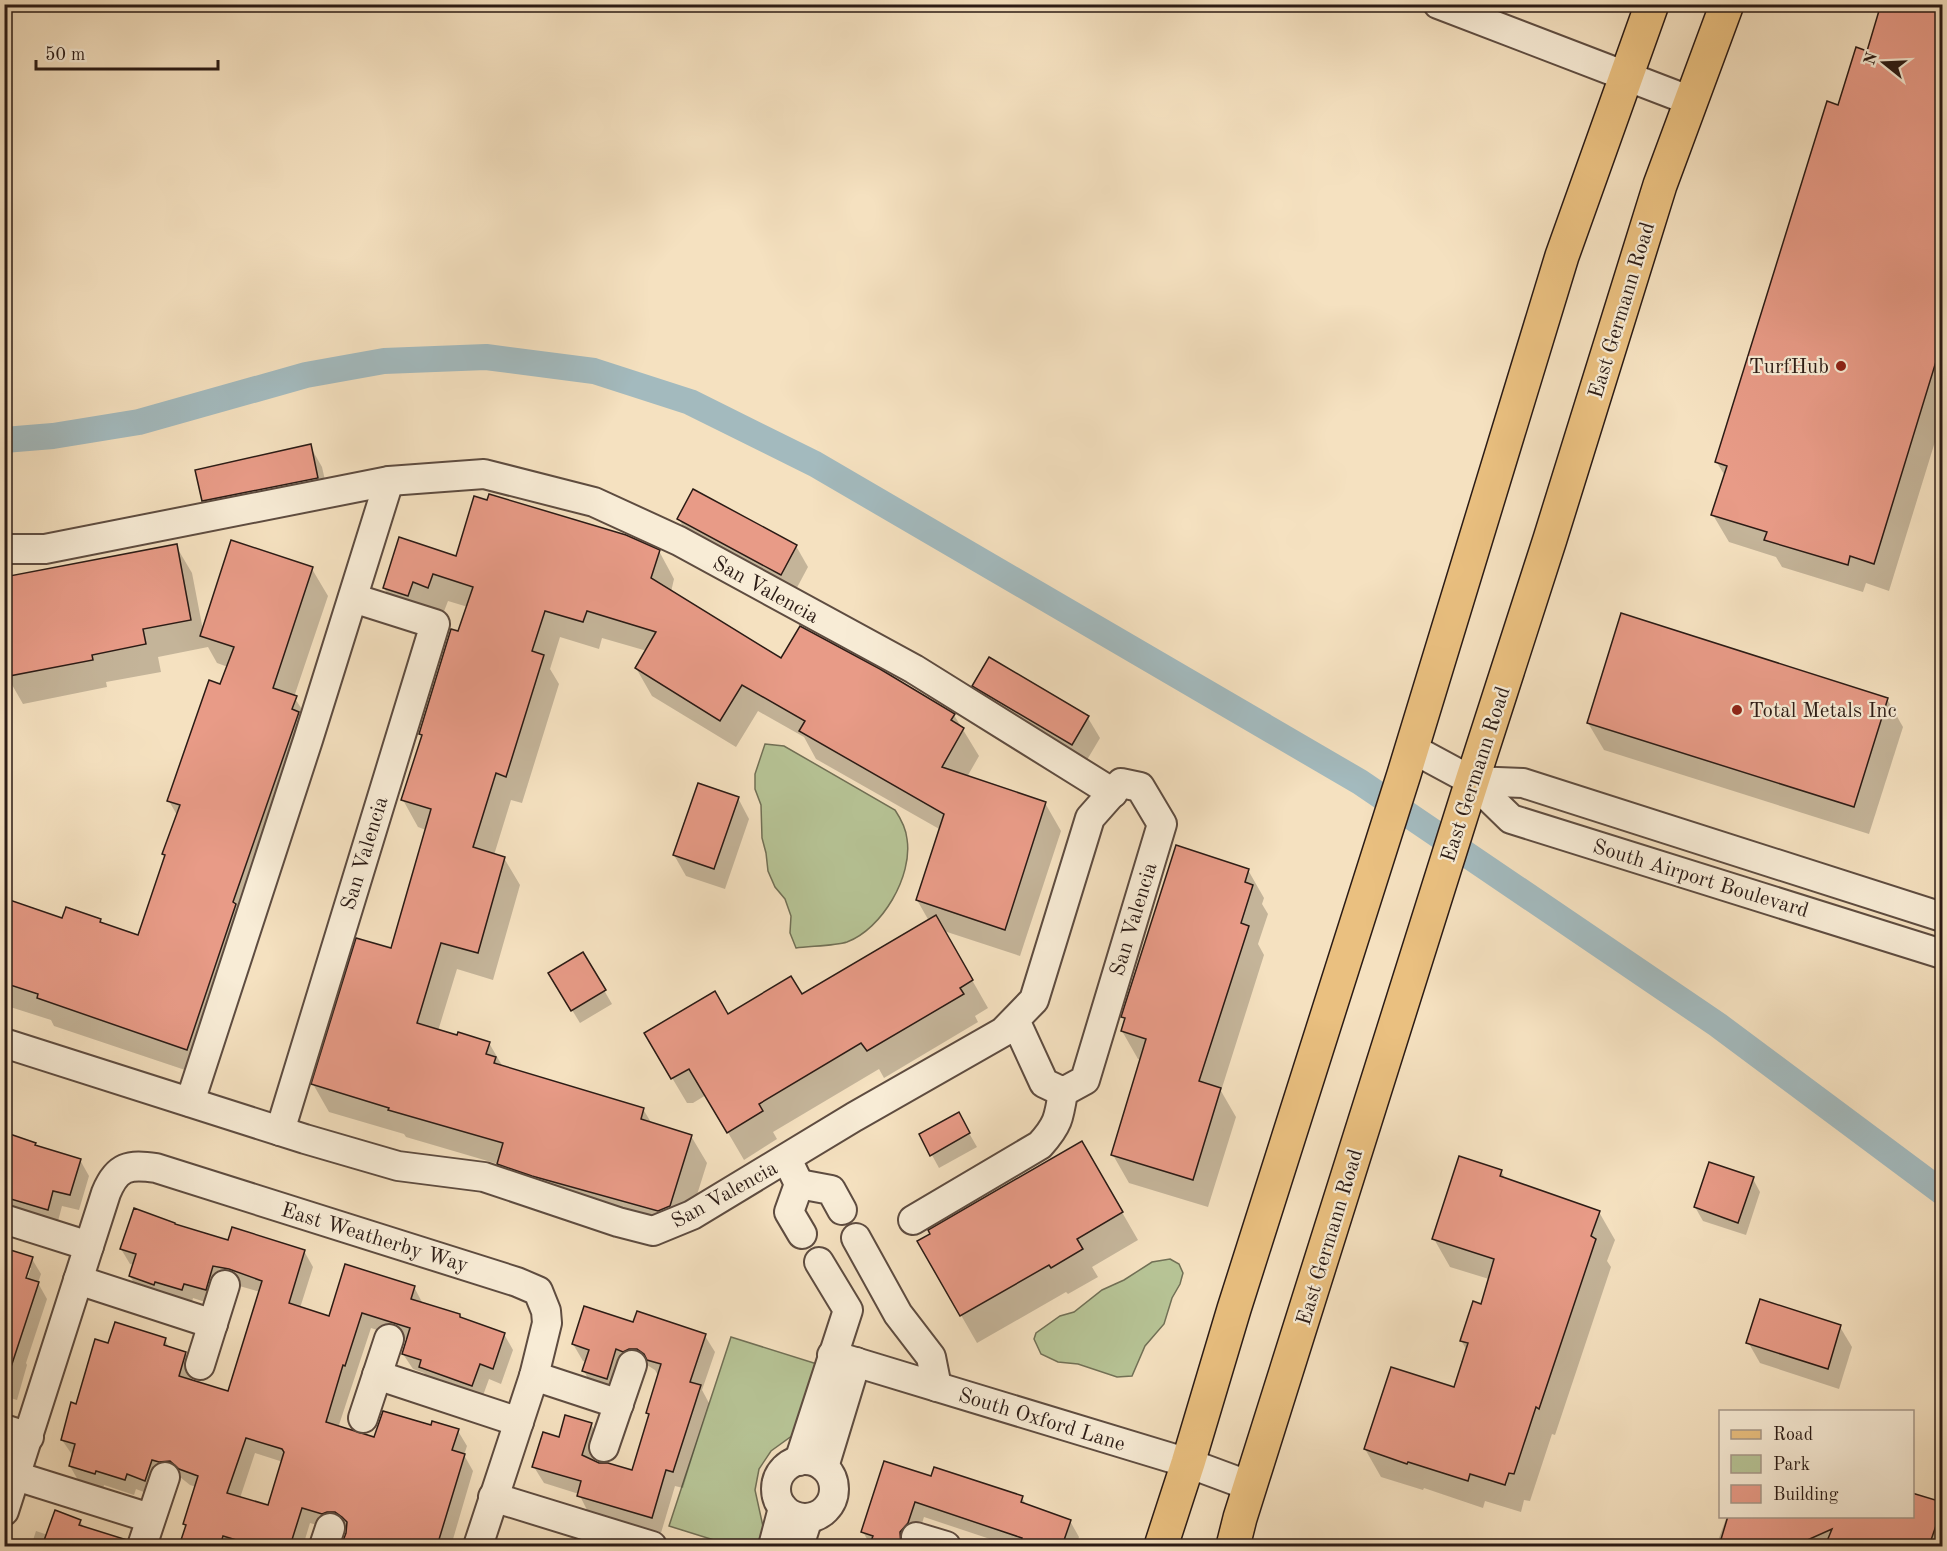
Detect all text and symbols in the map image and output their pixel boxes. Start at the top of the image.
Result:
scale bar [36,33,218,71]
north arrow [1854,33,1914,93]
text: 50 m [45,46,85,64]
text: N [1862,50,1881,67]
street label: East Germann Road [1586,220,1659,401]
place label: TurfHub [1749,357,1829,378]
marker: TurfHub [1834,359,1848,373]
street label: San Valencia [709,553,822,628]
street label: East Germann Road [1438,684,1515,865]
place label: Total Metals Inc [1749,701,1897,722]
marker: Total Metals Inc [1730,703,1744,717]
street label: San Valencia [338,794,393,913]
street label: South Airport Boulevard [1590,837,1811,922]
street label: San Valencia [1107,860,1162,979]
street label: East Germann Road [1294,1147,1367,1328]
street label: San Valencia [668,1158,781,1233]
street label: East Weatherby Way [279,1200,471,1277]
street label: South Oxford Lane [956,1385,1127,1456]
legend [1719,1410,1914,1518]
text: Road [1773,1426,1813,1444]
text: Park [1773,1456,1810,1474]
text: Building [1773,1486,1839,1504]

